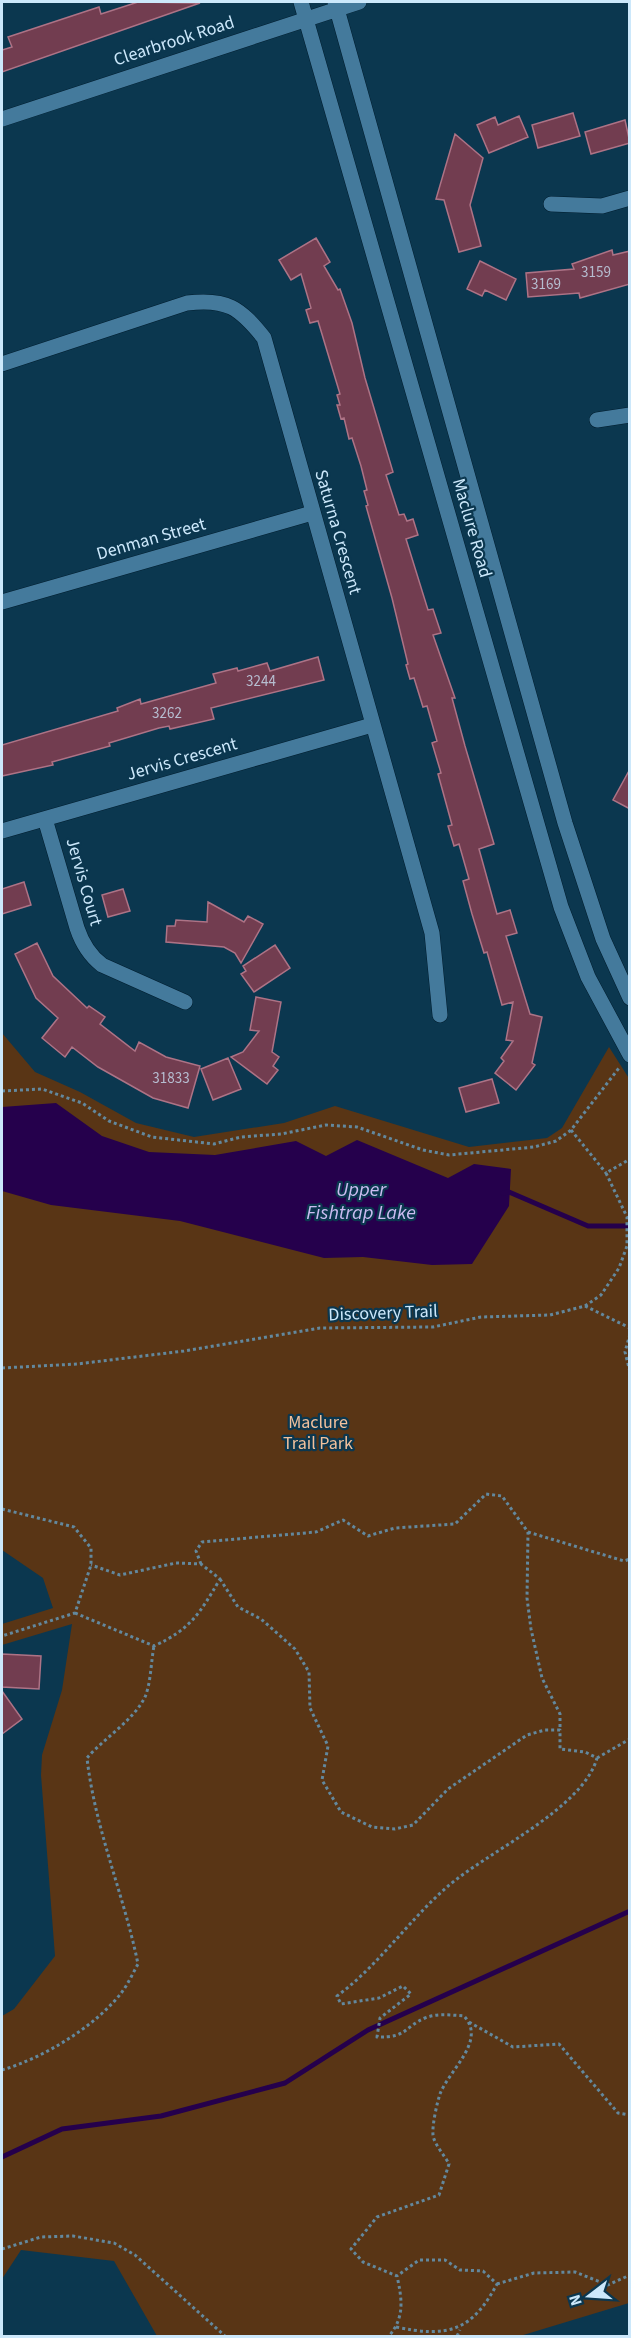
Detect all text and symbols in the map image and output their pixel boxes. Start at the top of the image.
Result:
street label: Clearbrook Road [110,10,238,72]
house number: 3159 [581,262,611,283]
house number: 3169 [531,274,561,295]
street label: Saturna Crescent [308,467,368,597]
street label: Maclure Road [446,476,498,580]
street label: Denman Street [94,511,208,567]
house number: 3244 [246,671,276,692]
house number: 3262 [152,703,182,724]
street label: Jervis Crescent [124,731,240,787]
street label: Jervis Court [60,835,108,929]
house number: 31833 [152,1068,190,1089]
water label: Upper Fishtrap Lake [306,1176,416,1227]
street label: Discovery Trail [328,1299,438,1327]
park label: Maclure Trail Park [283,1410,353,1456]
north arrow [559,2266,619,2326]
text: N [564,2292,588,2308]

